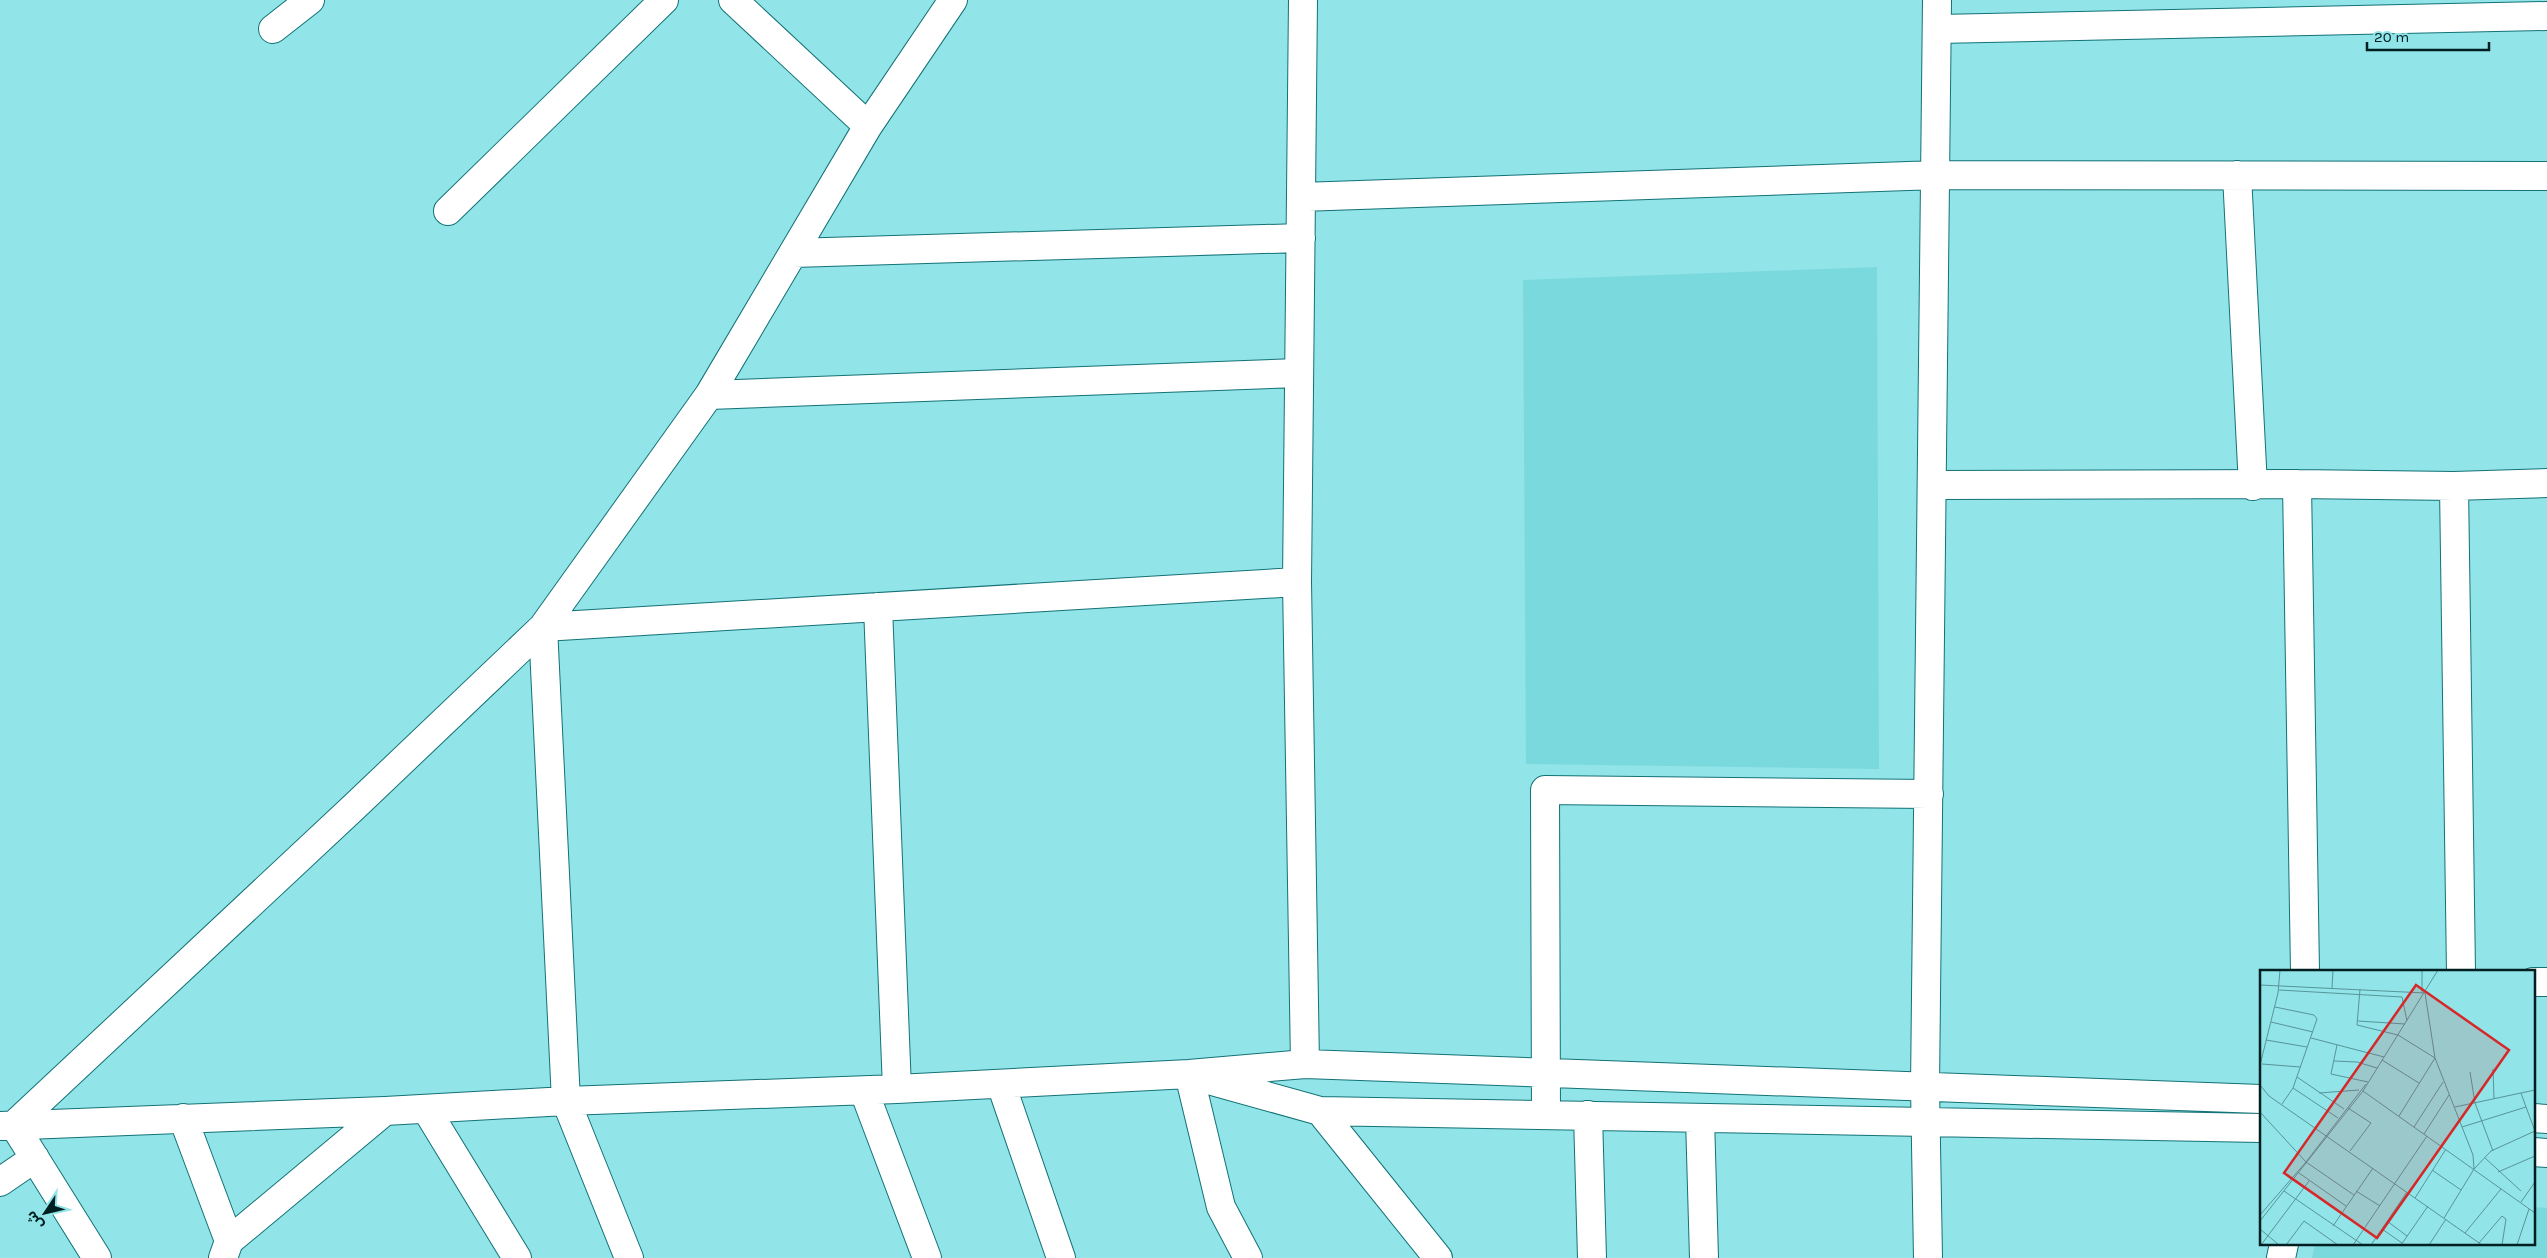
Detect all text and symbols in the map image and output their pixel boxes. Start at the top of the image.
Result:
scale bar [2367,20,2490,52]
text: 20 m [2374,28,2409,46]
inset map [2260,970,2534,1246]
north arrow [20,1188,70,1238]
text: ش [22,1207,47,1233]

